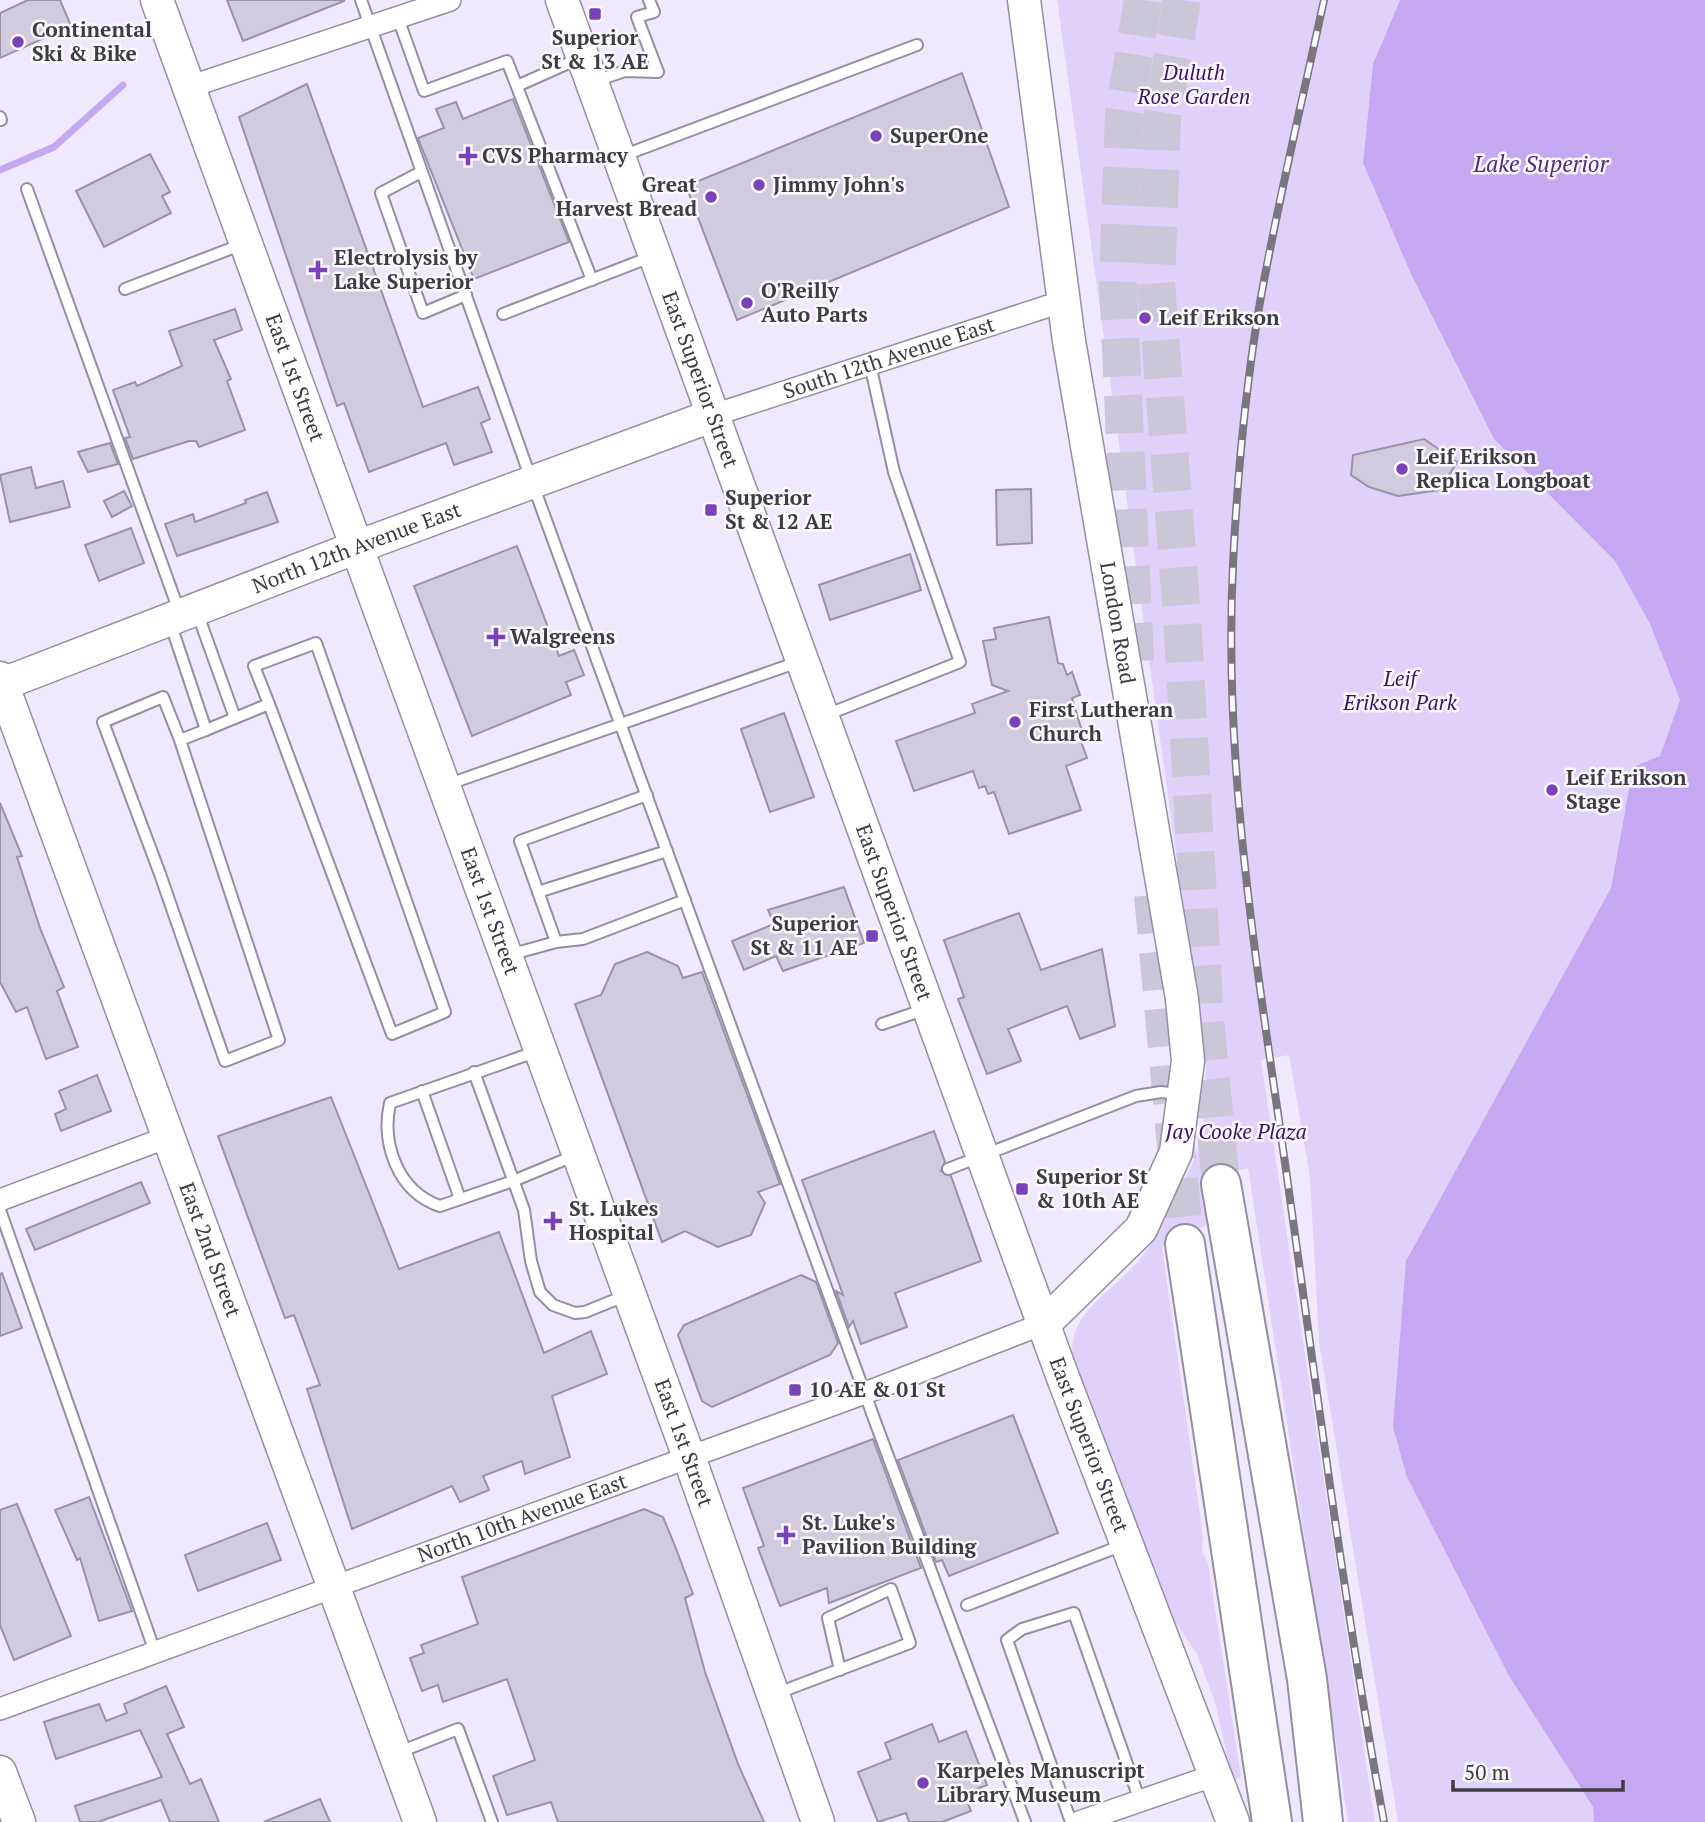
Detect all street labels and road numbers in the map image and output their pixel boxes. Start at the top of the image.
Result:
street label: East Superior Street [656,287,746,472]
street label: East 1st Street [260,309,332,445]
street label: South 12th Avenue East [779,309,998,405]
street label: North 12th Avenue East [248,495,465,599]
street label: London Road [1094,560,1143,686]
street label: East Superior Street [850,820,940,1005]
street label: East 1st Street [454,843,527,979]
street label: East 2nd Street [173,1178,248,1321]
street label: East Superior Street [1044,1353,1136,1537]
street label: East 1st Street [649,1375,721,1511]
street label: North 10th Avenue East [413,1466,631,1568]

